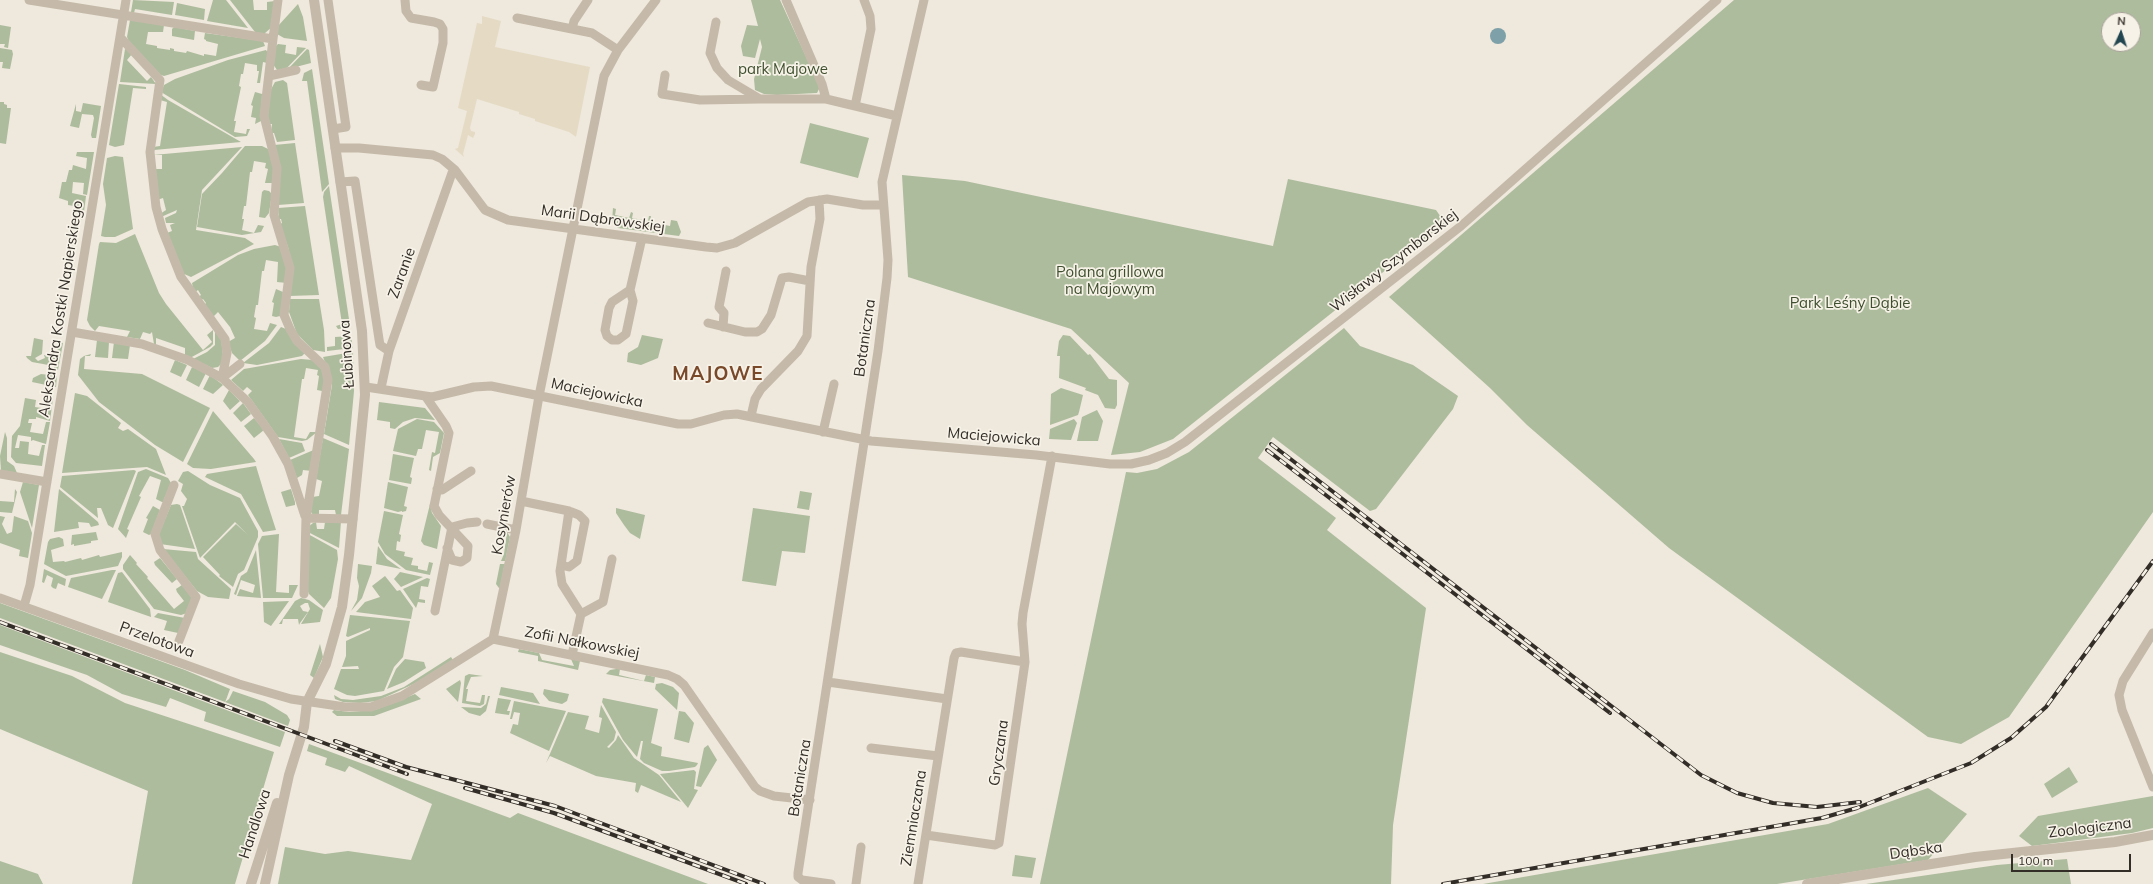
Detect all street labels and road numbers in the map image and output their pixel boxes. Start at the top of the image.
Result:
street label: Aleksandra Kostki Napierskiego [35,199,87,419]
street label: Marii Dąbrowskiej [540,201,666,237]
street label: Wisławy Szymborskiej [1327,206,1461,316]
street label: Zaranie [385,245,419,301]
street label: Botaniczna [851,298,879,378]
street label: Łubinowa [336,319,358,389]
street label: Maciejowicka [549,374,645,412]
street label: Maciejowicka [947,424,1041,450]
street label: Kosynierów [488,474,520,556]
street label: Przelotowa [117,618,197,662]
street label: Zofii Nałkowskiej [523,623,641,663]
street label: Gryczana [985,719,1013,787]
street label: Botaniczna [785,738,815,818]
street label: Ziemniaczana [898,769,930,867]
street label: Handlowa [235,787,275,861]
street label: Zoologiczna [2047,814,2133,842]
street label: Dąbska [1888,838,1944,864]

